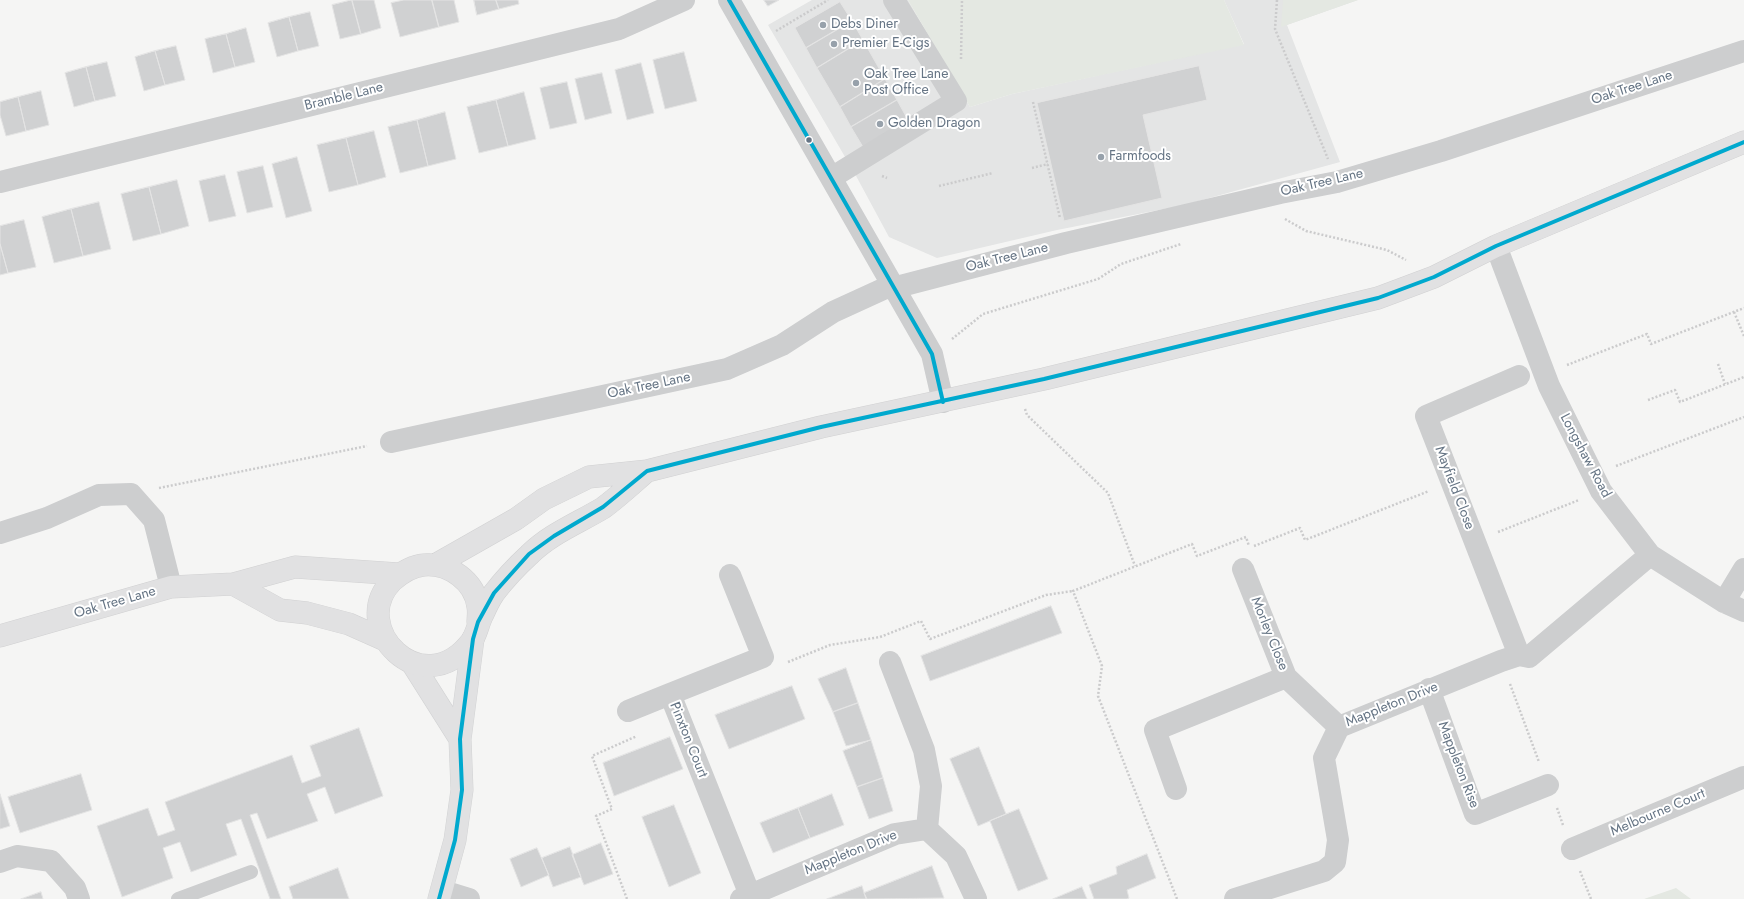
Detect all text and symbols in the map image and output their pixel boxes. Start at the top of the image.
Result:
place label: Debs Diner [831,17,898,33]
marker: Debs Diner [818,20,828,30]
place label: Premier E-Cigs [842,36,929,52]
marker: Premier E-Cigs [829,39,839,49]
place label: Oak Tree Lane Post Office [864,67,948,100]
street label: Oak Tree Lane [1589,67,1675,109]
marker: Oak Tree Lane Post Office [851,78,861,88]
street label: Bramble Lane [303,79,385,115]
place label: Golden Dragon [888,116,980,132]
marker: Golden Dragon [875,119,885,129]
unlabelled marker [804,135,814,145]
place label: Farmfoods [1109,149,1171,165]
marker: Farmfoods [1096,152,1106,162]
street label: Oak Tree Lane [1279,165,1365,201]
street label: Oak Tree Lane [964,240,1050,276]
street label: Oak Tree Lane [606,369,692,403]
street label: Longshaw Road [1556,411,1614,501]
street label: Mayfield Close [1430,444,1478,532]
street label: Oak Tree Lane [72,583,158,623]
street label: Morley Close [1247,595,1291,673]
street label: Mappleton Drive [1343,679,1441,731]
street label: Pinxton Court [665,700,711,780]
street label: Mappleton Rise [1434,719,1482,811]
street label: Melbourne Court [1608,786,1708,840]
street label: Mappleton Drive [802,827,900,879]

